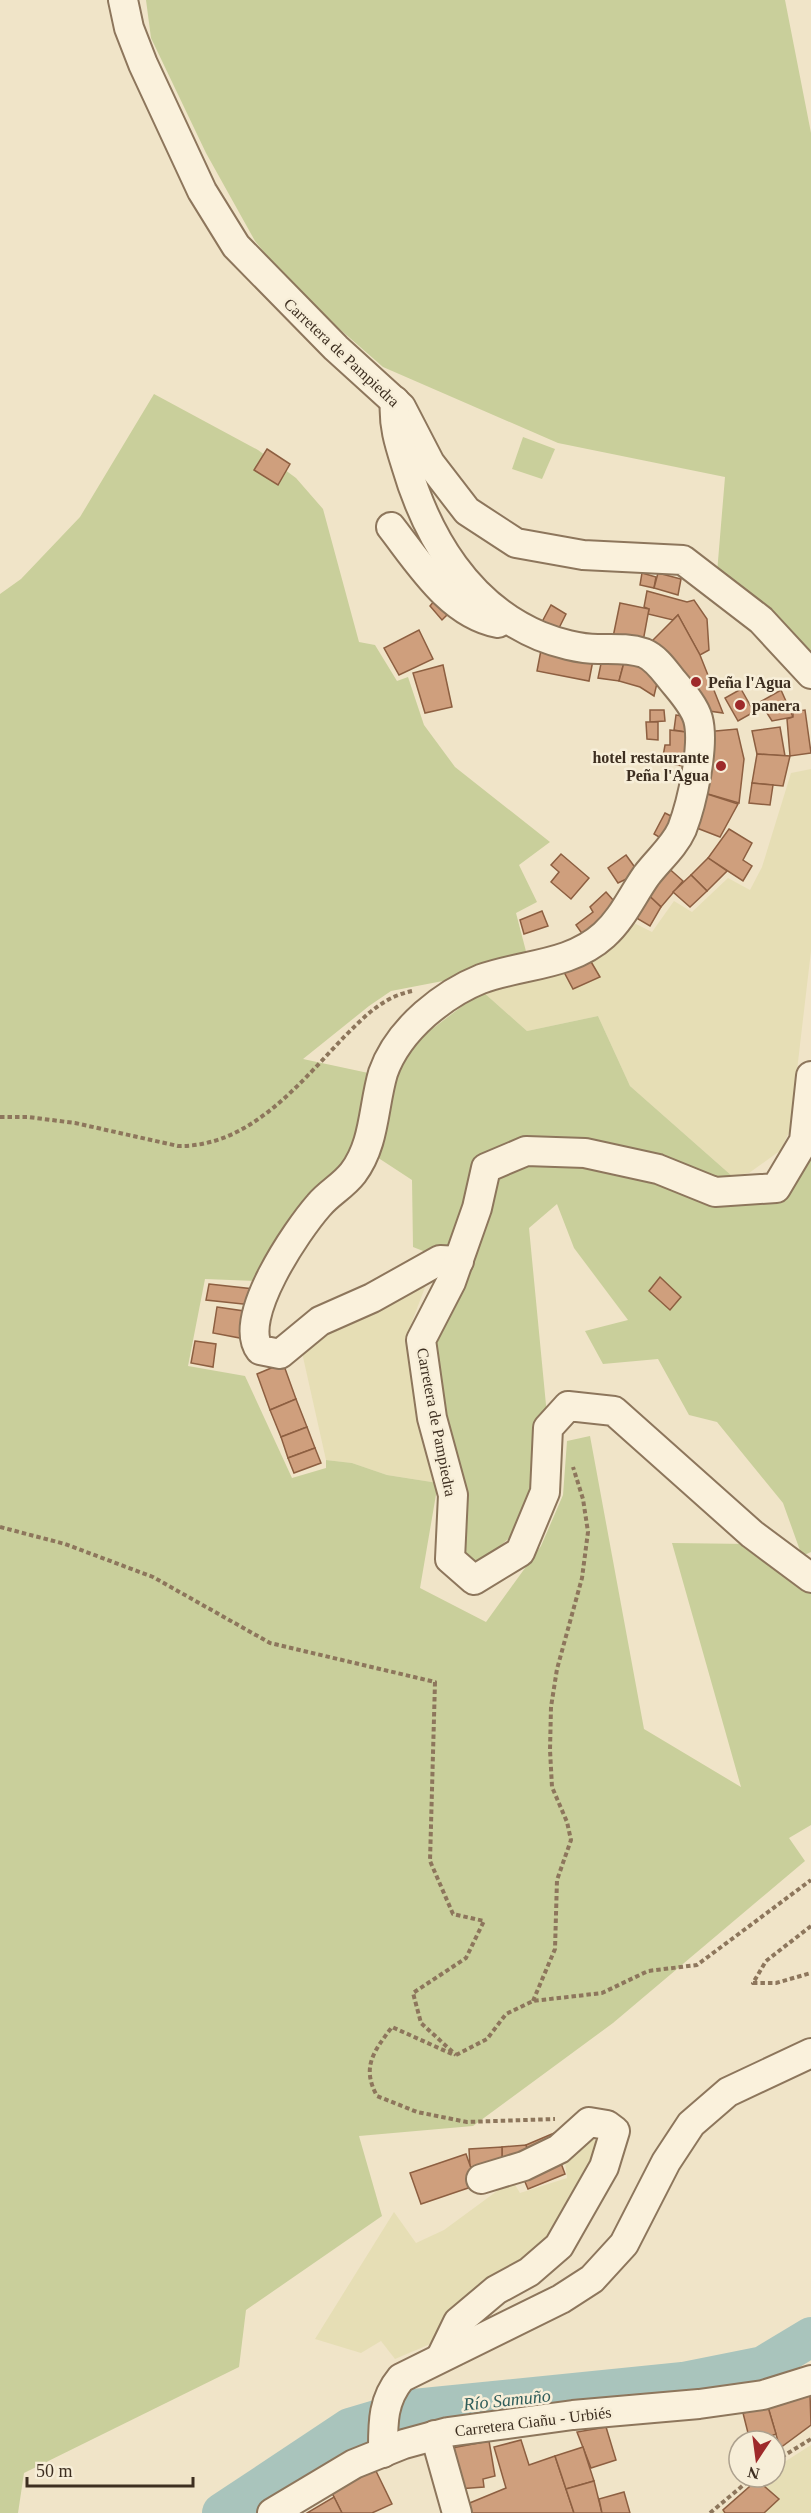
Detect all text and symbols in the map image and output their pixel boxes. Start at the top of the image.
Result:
street label: Carretera de Pampiedra [280,295,403,411]
place label: Peña l'Agua [708,674,791,692]
marker: Peña l'Agua [689,675,703,689]
place label: panera [752,697,800,715]
marker: panera [733,698,747,712]
place label: hotel restaurante Peña l'Agua [592,749,709,785]
marker: hotel restaurante Peña l'Agua [714,759,728,773]
street label: Carretera de Pampiedra [413,1346,459,1498]
water label: Río Samuño [461,2385,552,2415]
street label: Carretera Ciañu - Urbiés [454,2403,612,2440]
north arrow [727,2429,787,2489]
scale bar [27,2450,194,2488]
text: 50 m [36,2461,73,2481]
text: N [746,2463,761,2483]

